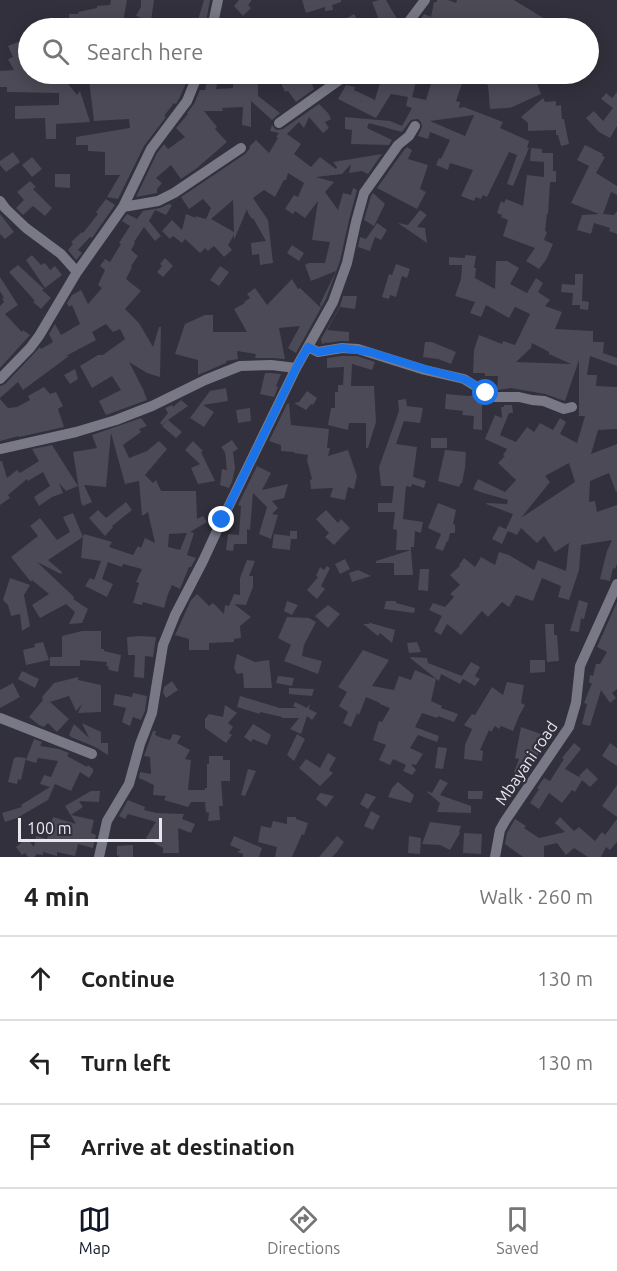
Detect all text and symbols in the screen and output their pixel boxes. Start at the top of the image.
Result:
search box [18,18,599,84]
icon: search [39,35,72,68]
text: Search here [87,39,203,64]
route start [472,379,498,405]
route end [208,506,234,532]
street label: Mbayani road [491,718,561,808]
scale bar [18,815,162,842]
text: 100 m [27,819,72,837]
text: 4 min [24,882,90,911]
text: Walk · 260 m [480,885,593,908]
icon: ahead [24,962,57,995]
text: Continue [81,966,175,991]
text: 130 m [537,967,593,990]
icon: left [24,1046,57,1079]
text: Turn left [81,1050,171,1075]
text: 130 m [537,1051,593,1074]
icon: arrive [24,1130,57,1163]
text: Arrive at destination [81,1134,295,1159]
tab: Map [78,1203,111,1257]
tab: Directions [267,1203,340,1257]
tab: Saved [496,1203,539,1257]

